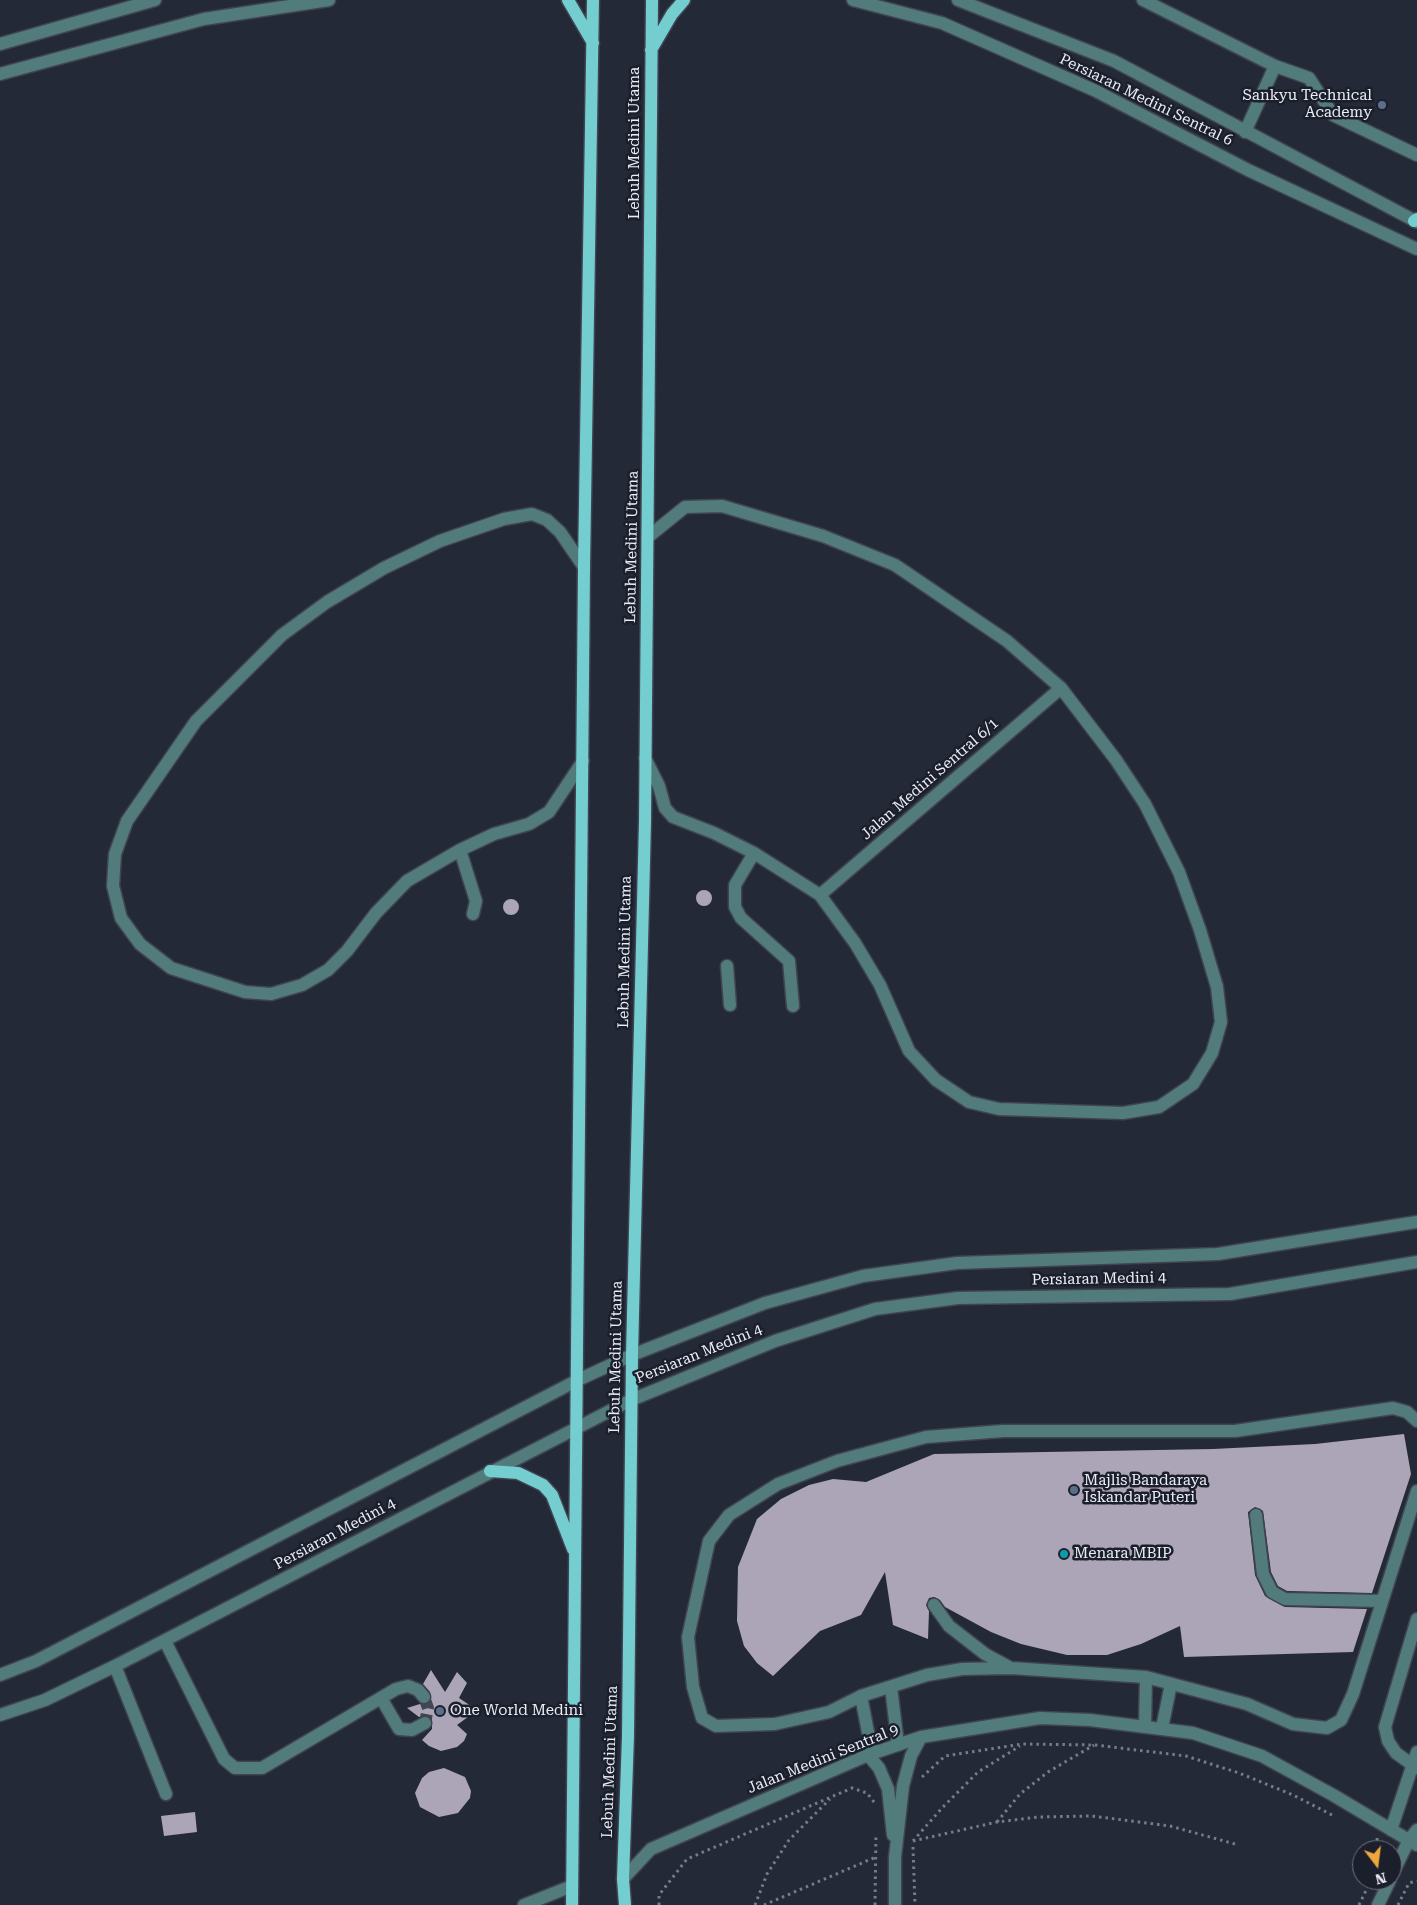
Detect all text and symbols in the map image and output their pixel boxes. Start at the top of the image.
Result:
street label: Persiaran Medini Sentral 6 [1056,50,1236,150]
street label: Lebuh Medini Utama [626,67,644,219]
place label: Sankyu Technical Academy [1242,87,1372,122]
marker: Sankyu Technical Academy [1376,99,1388,111]
street label: Lebuh Medini Utama [622,471,642,623]
street label: Jalan Medini Sentral 6/1 [858,714,1002,844]
street label: Lebuh Medini Utama [615,876,635,1028]
street label: Persiaran Medini 4 [1031,1269,1167,1289]
street label: Lebuh Medini Utama [606,1281,626,1433]
street label: Persiaran Medini 4 [633,1320,765,1388]
place label: Majlis Bandaraya Iskandar Puteri [1084,1472,1207,1507]
marker: Majlis Bandaraya Iskandar Puteri [1068,1484,1080,1496]
street label: Persiaran Medini 4 [271,1494,399,1574]
place label: Menara MBIP [1074,1545,1172,1563]
marker: Menara MBIP [1058,1548,1070,1560]
street label: Lebuh Medini Utama [598,1686,622,1838]
place label: One World Medini [450,1702,583,1720]
marker: One World Medini [434,1705,446,1717]
street label: Jalan Medini Sentral 9 [745,1720,901,1798]
north arrow [1352,1840,1402,1890]
text: N [1373,1869,1388,1888]

